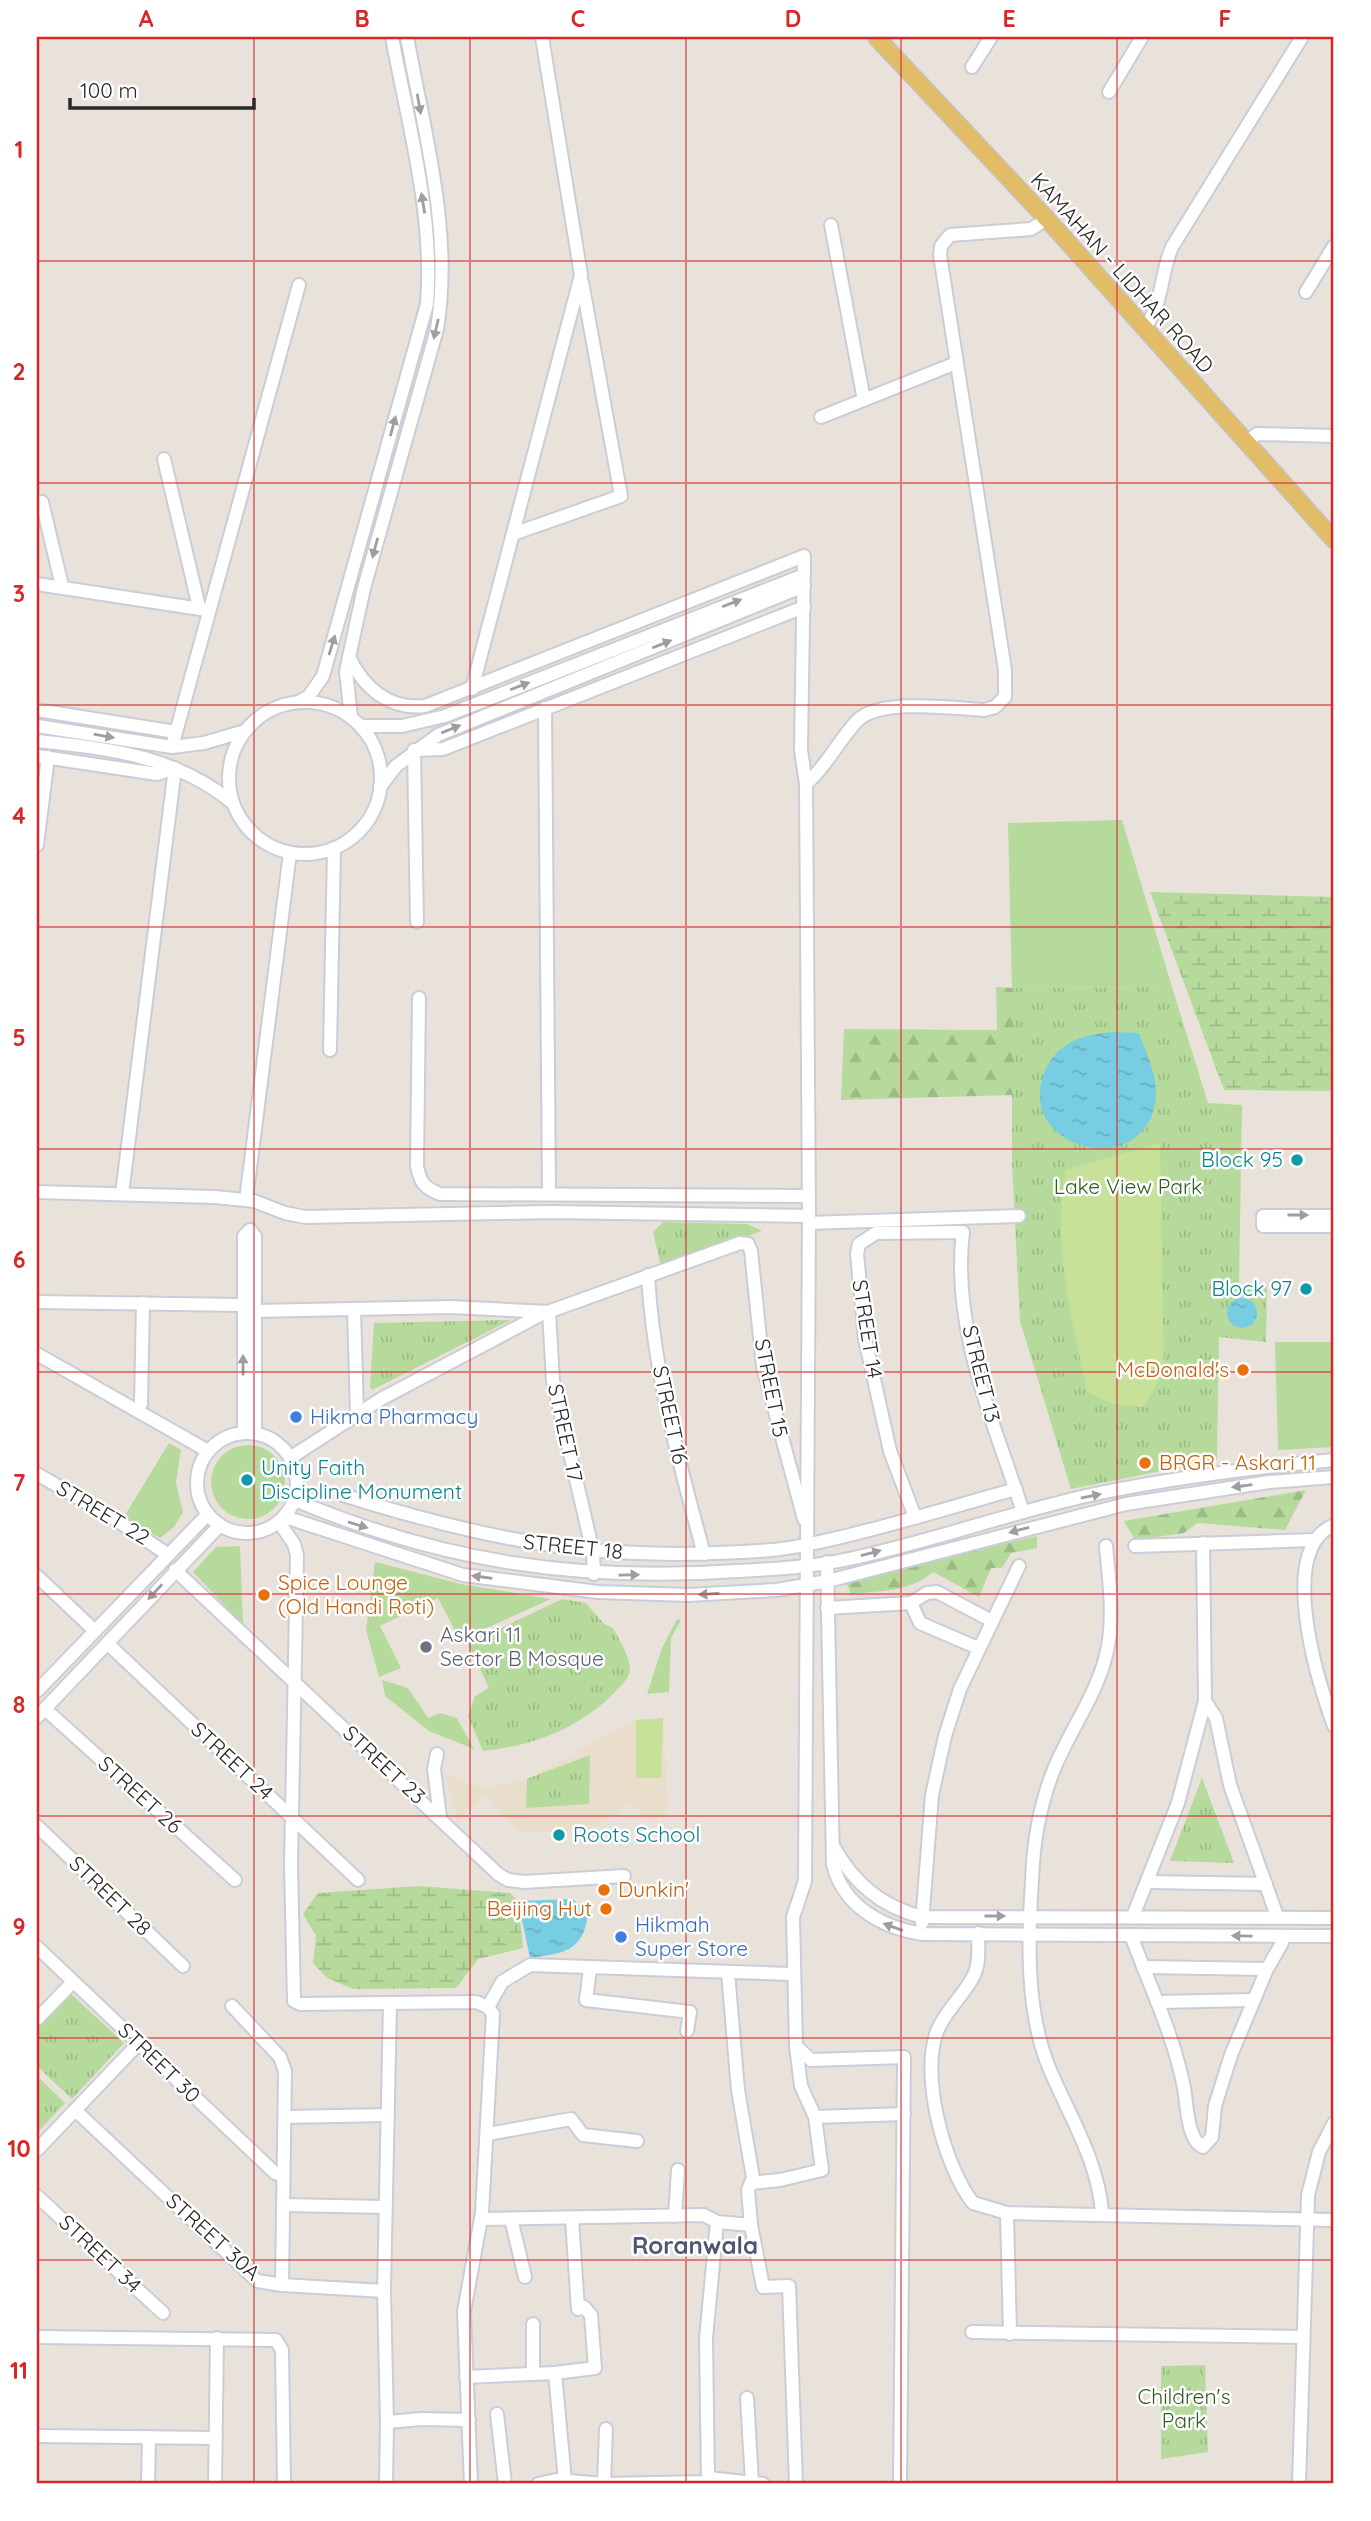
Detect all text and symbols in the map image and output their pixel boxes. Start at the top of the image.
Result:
text: A [139,4,154,33]
text: B [354,4,370,33]
text: C [571,4,585,33]
text: D [785,4,801,33]
text: E [1002,4,1016,33]
text: F [1219,4,1231,33]
scale bar [70,66,254,110]
text: 100 m [80,77,138,103]
one-way arrow [414,93,425,115]
text: 1 [15,135,23,164]
street label: KAMAHAN - LIDHAR ROAD [1026,167,1220,378]
one-way arrow [417,192,428,214]
one-way arrow [430,318,441,340]
text: 2 [12,357,26,386]
one-way arrow [388,414,399,436]
one-way arrow [369,538,379,559]
text: 3 [13,579,25,608]
one-way arrow [721,597,742,608]
one-way arrow [328,634,338,655]
one-way arrow [651,638,672,649]
one-way arrow [510,681,531,692]
one-way arrow [441,724,462,735]
one-way arrow [93,731,115,742]
text: 4 [12,801,26,830]
text: 5 [12,1023,26,1052]
place label: Block 95 [1201,1146,1283,1172]
marker: Block 95 [1289,1152,1305,1168]
park label: Lake View Park [1054,1173,1202,1199]
one-way arrow [1288,1209,1310,1221]
text: 6 [13,1245,25,1274]
place label: Block 97 [1211,1275,1292,1301]
street label: STREET 14 [847,1278,889,1380]
marker: Block 97 [1298,1281,1314,1297]
street label: STREET 13 [957,1322,1007,1425]
street label: STREET 15 [750,1336,794,1439]
one-way arrow [237,1354,249,1376]
place label: McDonald's [1117,1356,1229,1382]
marker: McDonald's [1235,1362,1251,1378]
street label: STREET 16 [648,1363,694,1466]
street label: STREET 17 [543,1381,589,1484]
place label: Hikma Pharmacy [310,1403,478,1429]
marker: Hikma Pharmacy [288,1409,304,1425]
place label: BRGR - Askari 11 [1159,1449,1316,1475]
place label: Unity Faith Discipline Monument [261,1454,462,1504]
marker: BRGR - Askari 11 [1137,1455,1153,1471]
text: 7 [13,1468,26,1497]
marker: Unity Faith Discipline Monument [239,1472,255,1488]
street label: STREET 22 [52,1474,155,1550]
one-way arrow [1231,1480,1253,1491]
one-way arrow [1080,1490,1102,1501]
one-way arrow [348,1521,369,1531]
one-way arrow [1008,1525,1029,1535]
street label: STREET 18 [522,1528,624,1564]
one-way arrow [860,1547,882,1558]
place label: Spice Lounge (Old Handi Roti) [278,1569,434,1619]
one-way arrow [618,1569,640,1581]
one-way arrow [471,1572,493,1583]
one-way arrow [147,1583,163,1600]
marker: Spice Lounge (Old Handi Roti) [256,1587,272,1603]
one-way arrow [697,1589,719,1600]
place label: Askari 11 Sector B Mosque [440,1621,604,1671]
marker: Askari 11 Sector B Mosque [418,1639,434,1655]
text: 8 [13,1690,25,1719]
street label: STREET 24 [186,1716,279,1805]
street label: STREET 23 [338,1719,431,1809]
street label: STREET 26 [93,1750,188,1839]
place label: Roots School [573,1821,700,1847]
marker: Roots School [551,1827,567,1843]
street label: STREET 28 [64,1850,157,1941]
place label: Dunkin' [618,1876,689,1902]
marker: Dunkin' [596,1882,612,1898]
place label: Beijing Hut [487,1895,592,1921]
marker: Beijing Hut [598,1901,614,1917]
one-way arrow [984,1910,1006,1922]
place label: Hikmah Super Store [635,1911,748,1961]
text: 9 [12,1912,26,1941]
one-way arrow [882,1921,903,1932]
marker: Hikmah Super Store [613,1929,629,1945]
one-way arrow [1230,1930,1252,1942]
street label: STREET 30 [113,2017,206,2108]
text: 10 [7,2134,31,2163]
street label: STREET 30A [161,2187,266,2285]
street label: STREET 34 [54,2209,147,2298]
district label: Roranwala [632,2230,758,2260]
text: 11 [10,2356,28,2385]
park label: Children's Park [1137,2383,1231,2433]

